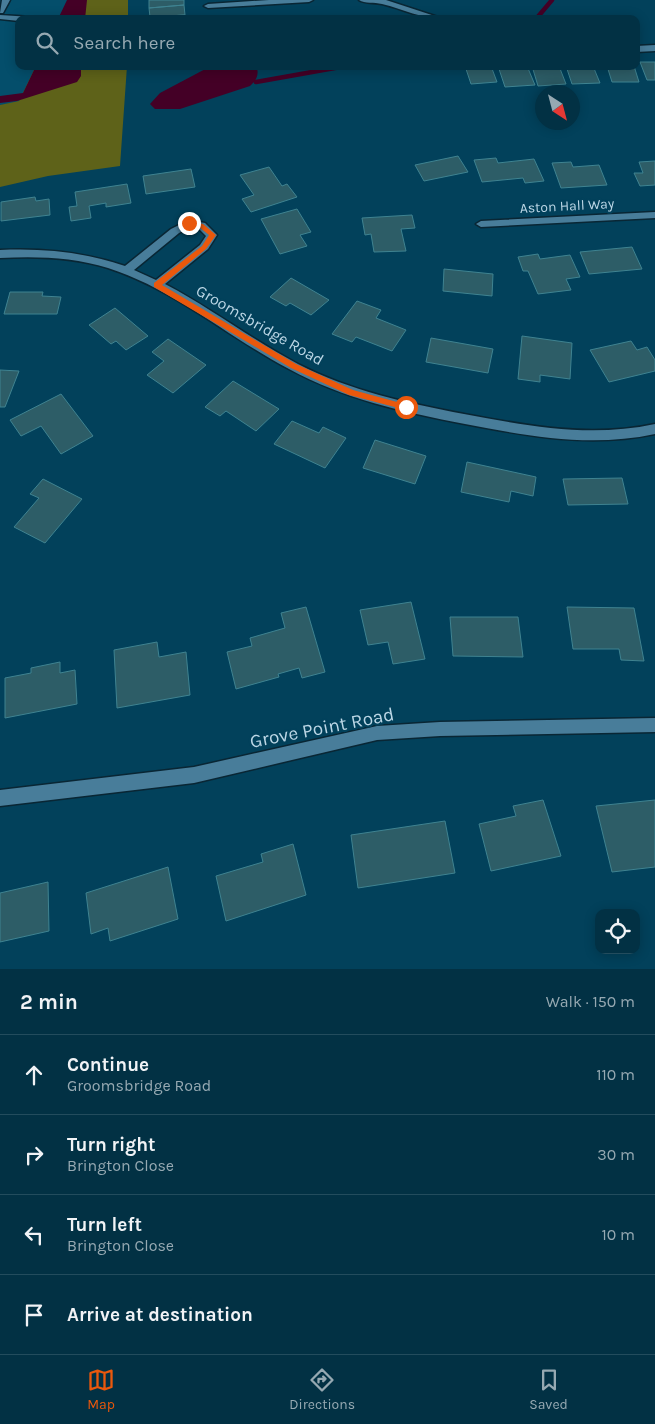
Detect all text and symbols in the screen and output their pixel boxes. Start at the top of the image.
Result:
search box [15,15,640,70]
icon: search [33,29,61,57]
text: Search here [73,32,175,54]
north arrow [535,85,580,130]
street label: Aston Hall Way [519,195,615,217]
route end [178,212,201,235]
street label: Groomsbridge Road [193,281,327,369]
route start [395,396,418,419]
street label: Grove Point Road [248,703,396,753]
map controls [595,909,640,954]
button: locate [595,909,640,954]
text: 2 min [20,990,78,1014]
text: Walk · 150 m [546,992,635,1011]
text: Continue [67,1054,149,1076]
icon: ahead [20,1061,48,1089]
text: 110 m [596,1065,635,1084]
text: Groomsbridge Road [67,1076,211,1095]
text: Turn right [67,1134,156,1156]
icon: right [20,1141,48,1169]
text: 30 m [597,1145,635,1164]
text: Brington Close [67,1156,174,1175]
text: Turn left [67,1214,142,1236]
icon: left [20,1221,48,1249]
text: 10 m [601,1225,635,1244]
text: Brington Close [67,1236,174,1255]
icon: arrive [20,1301,48,1329]
text: Arrive at destination [67,1304,253,1326]
tab: Map [87,1366,115,1413]
tab: Directions [289,1366,355,1413]
tab: Saved [529,1366,568,1413]

